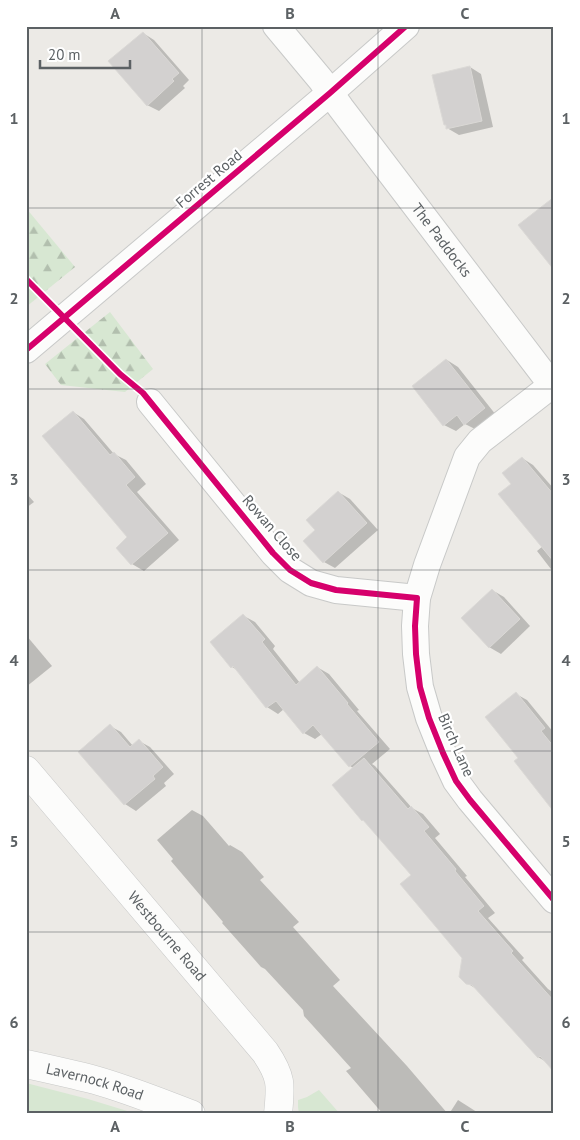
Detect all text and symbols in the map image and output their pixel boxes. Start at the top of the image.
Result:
text: A [110,3,120,23]
text: B [285,3,295,23]
text: C [461,3,470,23]
scale bar [40,38,130,70]
text: 20 m [48,45,81,64]
text: 1 [9,108,19,128]
text: 1 [561,108,571,128]
street label: Forrest Road [172,145,246,212]
street label: The Paddocks [408,199,476,281]
text: 2 [9,288,19,308]
text: 2 [561,288,571,308]
text: 3 [9,469,19,489]
text: 3 [561,469,571,489]
street label: Rowan Close [238,491,306,565]
text: 4 [9,650,19,670]
text: 4 [561,650,571,670]
street label: Birch Lane [434,710,479,780]
text: 5 [9,831,19,851]
text: 5 [561,831,571,851]
street label: Westbourne Road [124,887,211,985]
text: 6 [9,1012,19,1032]
text: 6 [561,1012,571,1032]
street label: Lavernock Road [44,1059,146,1104]
text: A [110,1116,120,1136]
text: B [285,1116,295,1136]
text: C [461,1116,470,1136]

